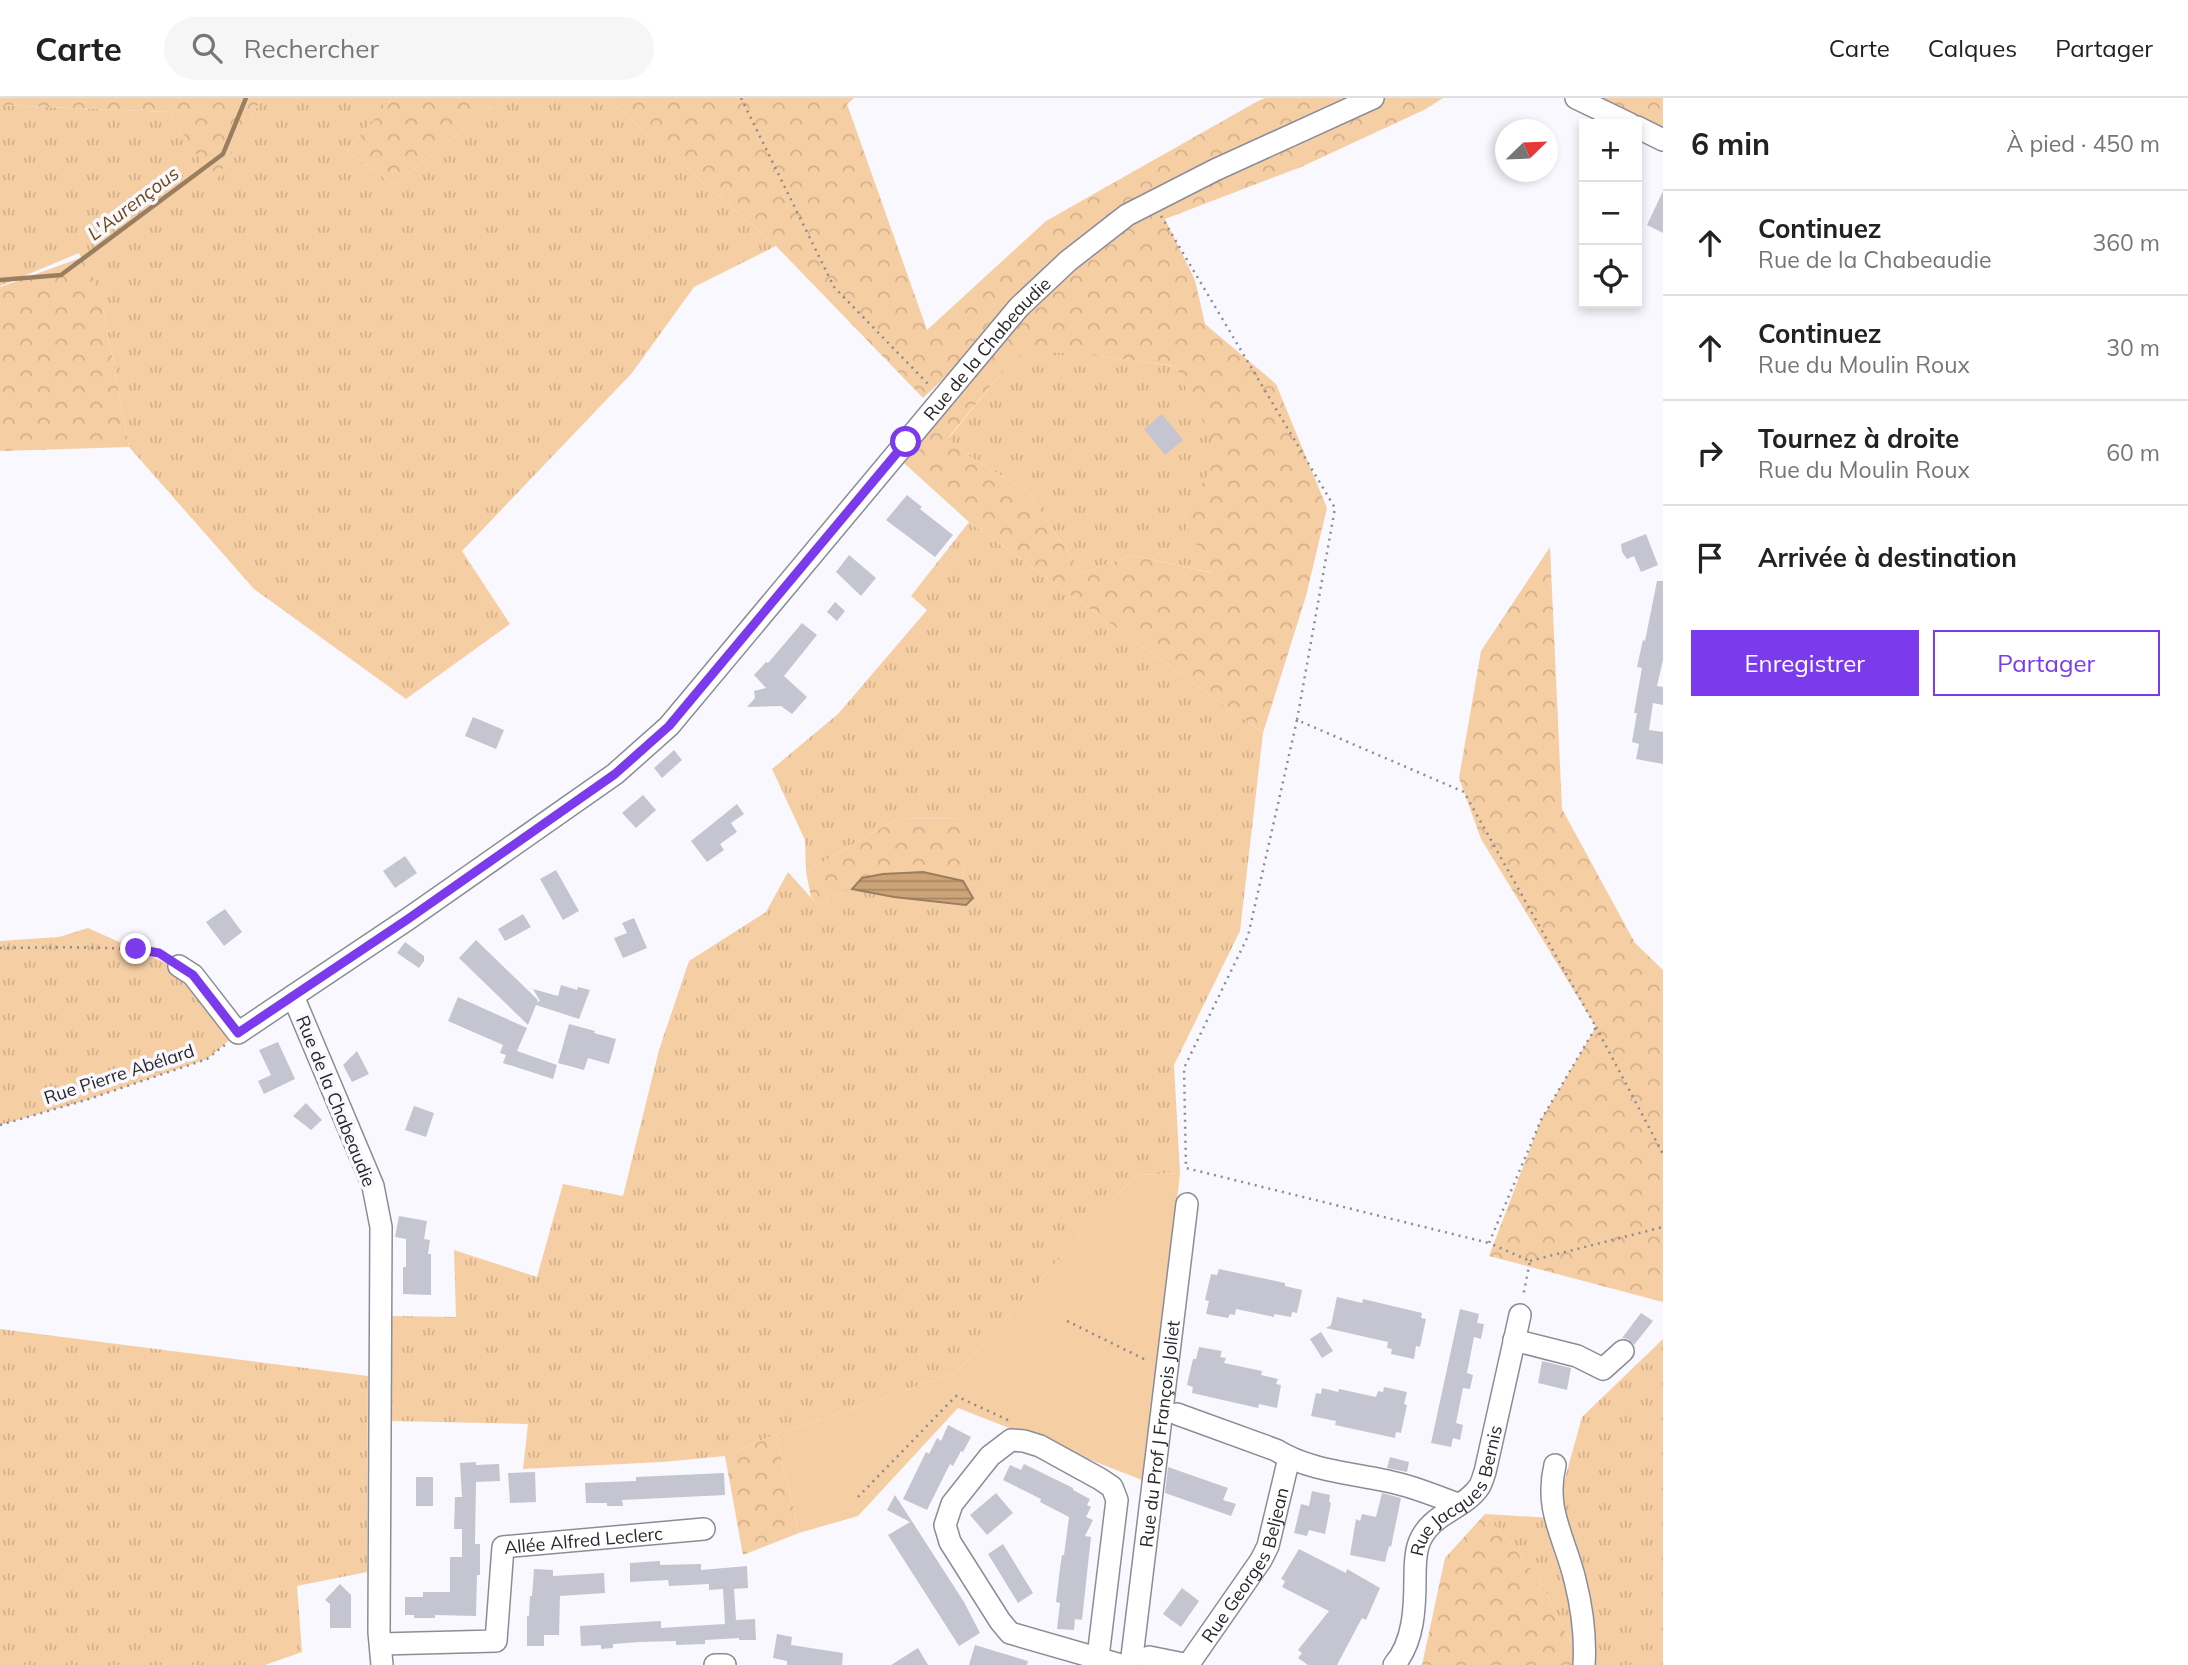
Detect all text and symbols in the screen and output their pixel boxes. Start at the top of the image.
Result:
search box [164,17,654,80]
text: Carte [35,28,122,69]
icon: search [188,29,226,67]
text: Rechercher [244,32,379,65]
text: Carte [1829,33,1890,63]
text: Calques [1928,33,2017,63]
text: Partager [2055,33,2153,63]
north arrow [1495,119,1558,182]
map controls [1579,119,1642,308]
button: + [1579,119,1642,182]
text: 6 min [1691,125,1770,163]
text: À pied · 450 m [2007,129,2160,158]
water label: L'Aurençous [83,161,183,245]
button: − [1579,182,1642,245]
text: Continuez [1758,212,1882,245]
icon: ahead [1691,224,1729,262]
text: 360 m [2092,228,2160,257]
button: locate [1579,245,1642,308]
text: Rue de la Chabeaudie [1758,245,1991,274]
street label: Rue de la Chabeaudie [918,272,1055,425]
text: Continuez [1758,317,1882,350]
icon: ahead [1691,329,1729,367]
text: 30 m [2106,333,2160,362]
text: Rue du Moulin Roux [1758,350,1970,379]
text: Tournez à droite [1758,422,1959,455]
route start [890,426,921,457]
icon: right [1691,434,1729,472]
text: 60 m [2106,438,2160,467]
text: Rue du Moulin Roux [1758,455,1970,484]
icon: arrive [1691,539,1729,577]
text: Arrivée à destination [1758,541,2017,574]
button: Enregistrer [1691,630,1919,696]
button: Partager [1933,630,2160,696]
route end [120,933,151,964]
street label: Rue de la Chabeaudie [291,1012,381,1190]
street label: Rue Pierre Abélard [41,1039,197,1109]
street label: Rue du Prof J François Joliet [1134,1319,1184,1549]
street label: Rue Jacques Bernis [1405,1423,1507,1558]
street label: Rue Georges Beljean [1196,1485,1293,1647]
street label: Allée Alfred Leclerc [503,1521,664,1558]

